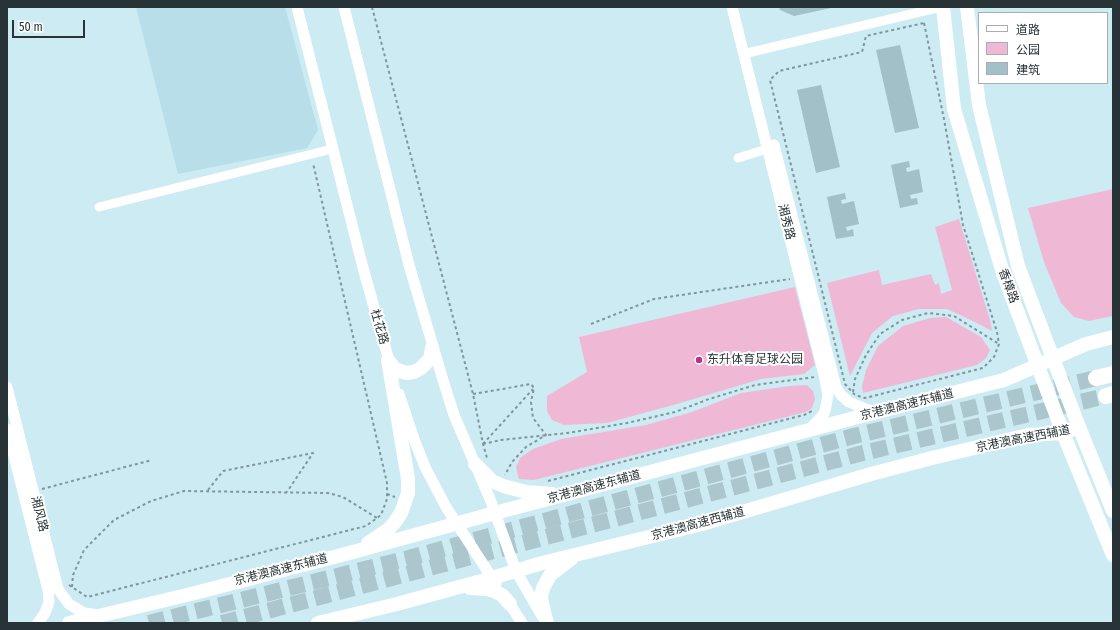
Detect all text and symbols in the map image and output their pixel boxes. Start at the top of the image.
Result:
scale bar [14,12,87,38]
legend [978,12,1108,84]
text: 50 m [19,20,43,34]
text: 道路 [1016,23,1040,37]
text: 公园 [1016,43,1040,57]
text: 建筑 [1016,63,1040,77]
street label: 湘秀路 [775,203,797,241]
street label: 香樟路 [995,267,1021,305]
street label: 杜花路 [367,308,391,346]
place label: 东升体育足球公园 [707,353,803,367]
marker: 东升体育足球公园 [694,355,704,365]
street label: 京港澳高速东辅道 [859,386,955,424]
street label: 京港澳高速西辅道 [975,423,1071,455]
street label: 京港澳高速东辅道 [546,468,642,506]
street label: 湘风路 [28,495,50,533]
street label: 京港澳高速西辅道 [650,505,746,543]
street label: 京港澳高速东辅道 [233,551,329,589]

